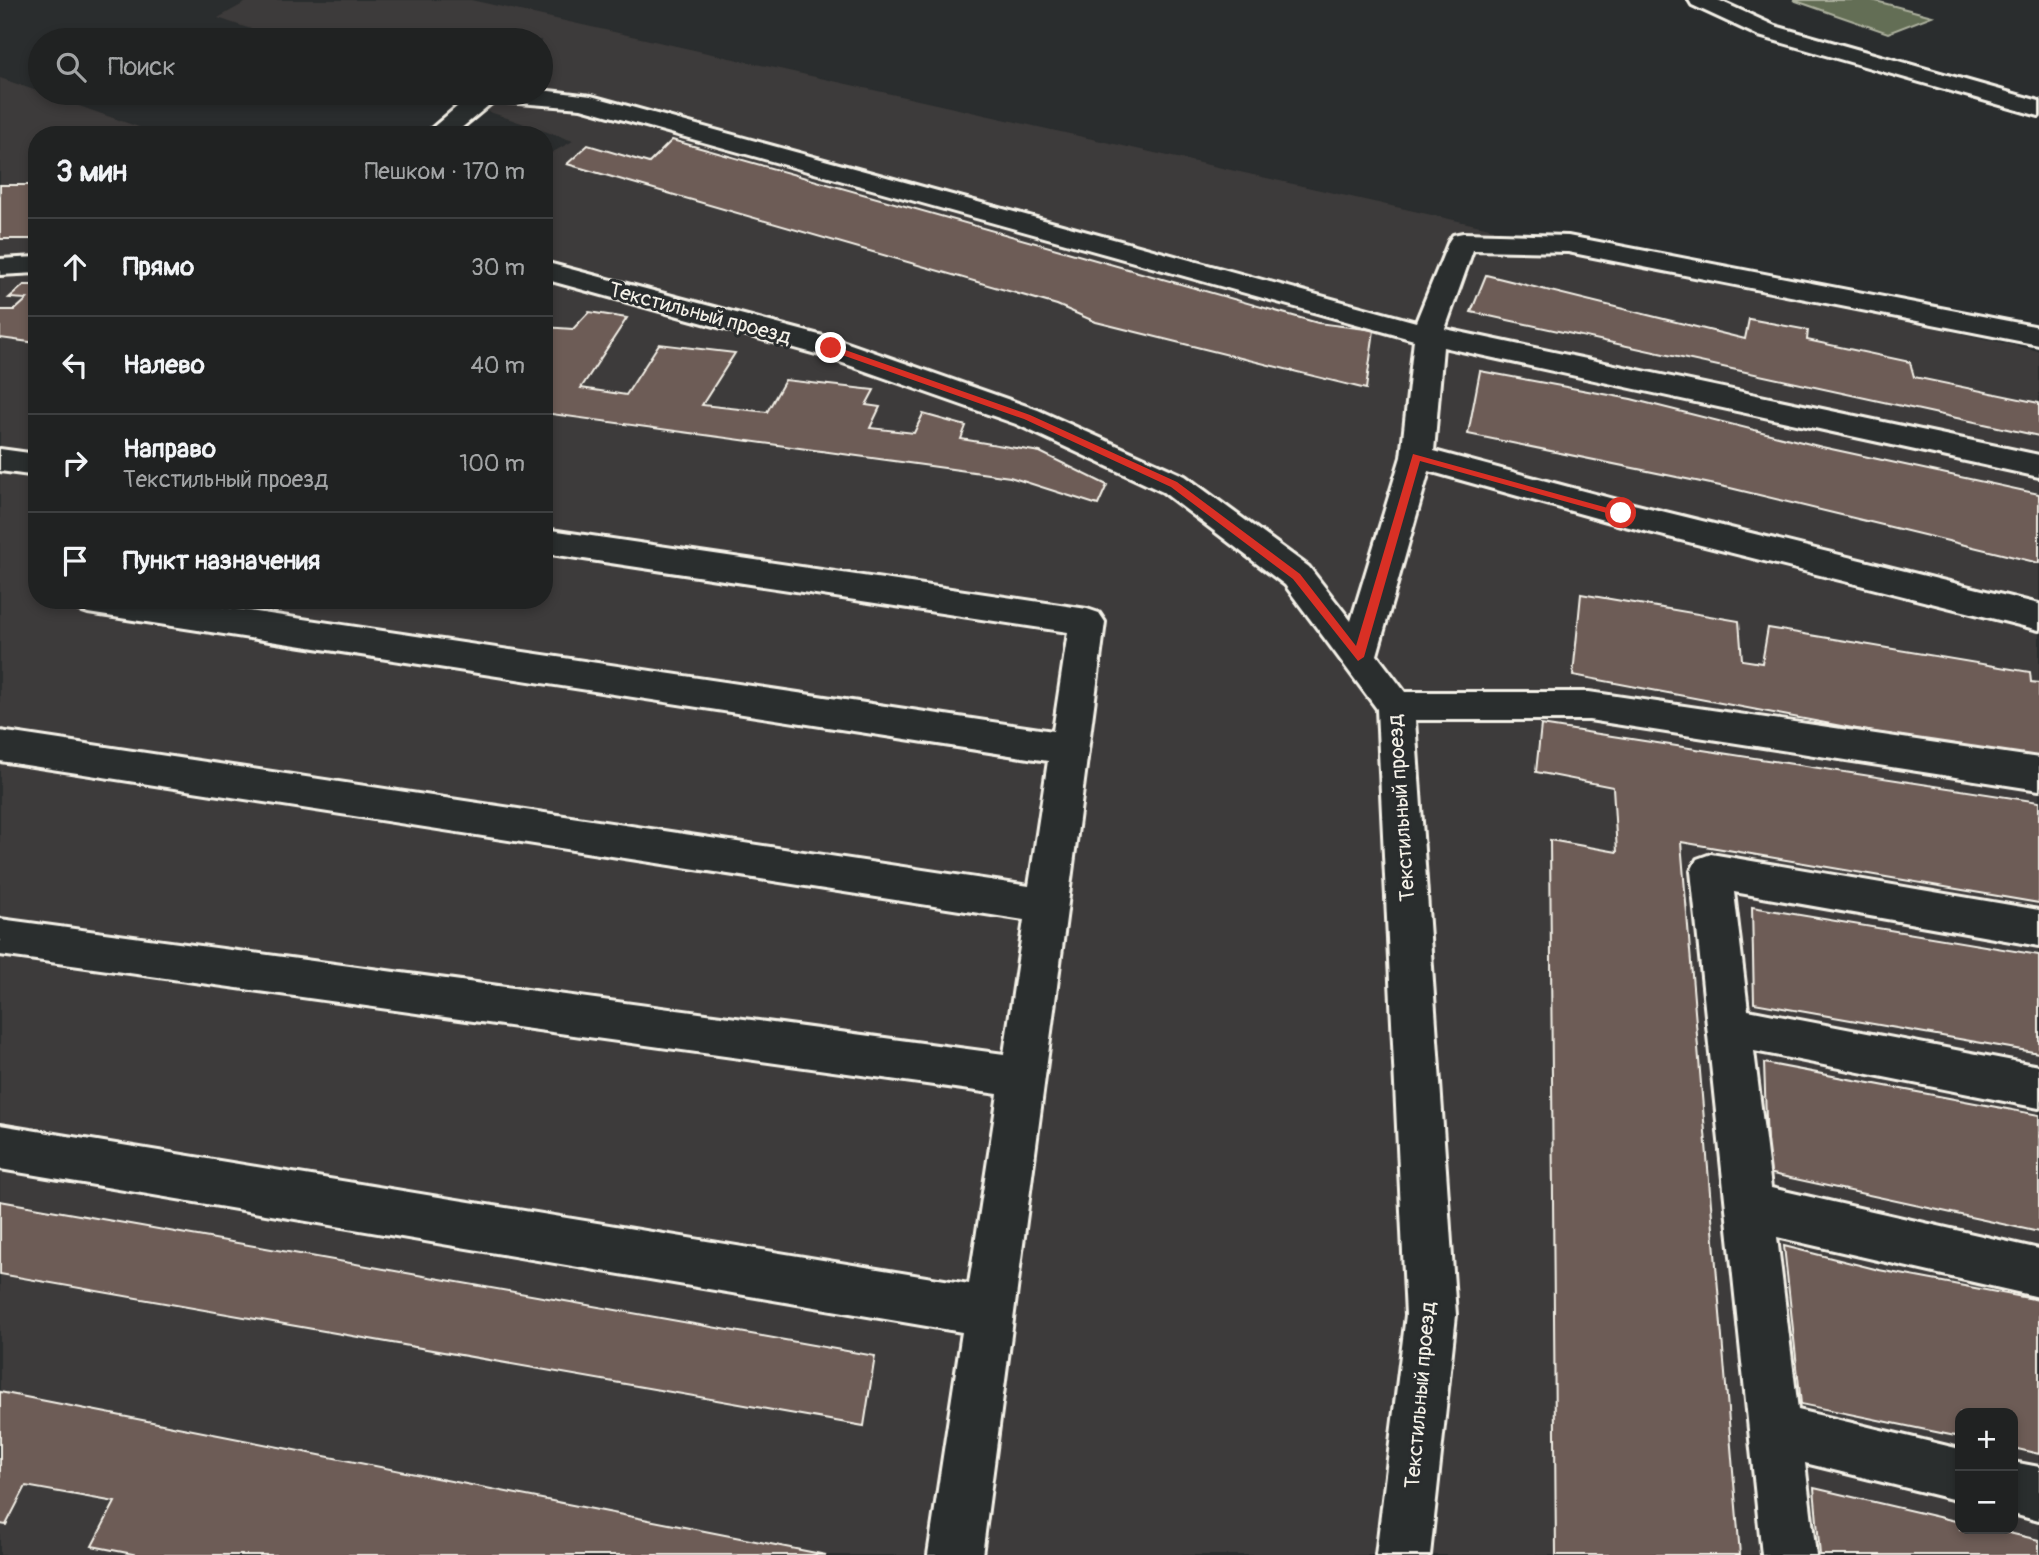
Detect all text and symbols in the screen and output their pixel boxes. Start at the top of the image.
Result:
search box [28,28,553,105]
icon: search [52,48,90,86]
text: Поиск [108,51,176,83]
text: 3 мин [56,153,127,190]
text: Пешком · 170 m [365,157,525,186]
icon: ahead [56,248,94,286]
text: Прямо [123,251,194,283]
text: 30 m [471,253,525,282]
street label: Текстильный проезд [606,276,794,351]
route end [815,332,846,363]
icon: left [56,346,94,384]
text: Налево [123,349,205,381]
text: 40 m [471,351,525,380]
text: Направо [123,433,216,465]
icon: right [56,444,94,482]
text: 100 m [459,449,525,478]
text: Текстильный проезд [123,465,328,494]
route start [1605,497,1636,528]
icon: arrive [56,542,94,580]
text: Пункт назначения [123,545,320,577]
street label: Текстильный проезд [1381,713,1421,902]
street label: Текстильный проезд [1399,1300,1442,1489]
map controls [1955,1408,2018,1534]
button: + [1955,1408,2018,1471]
button: − [1955,1471,2018,1534]

